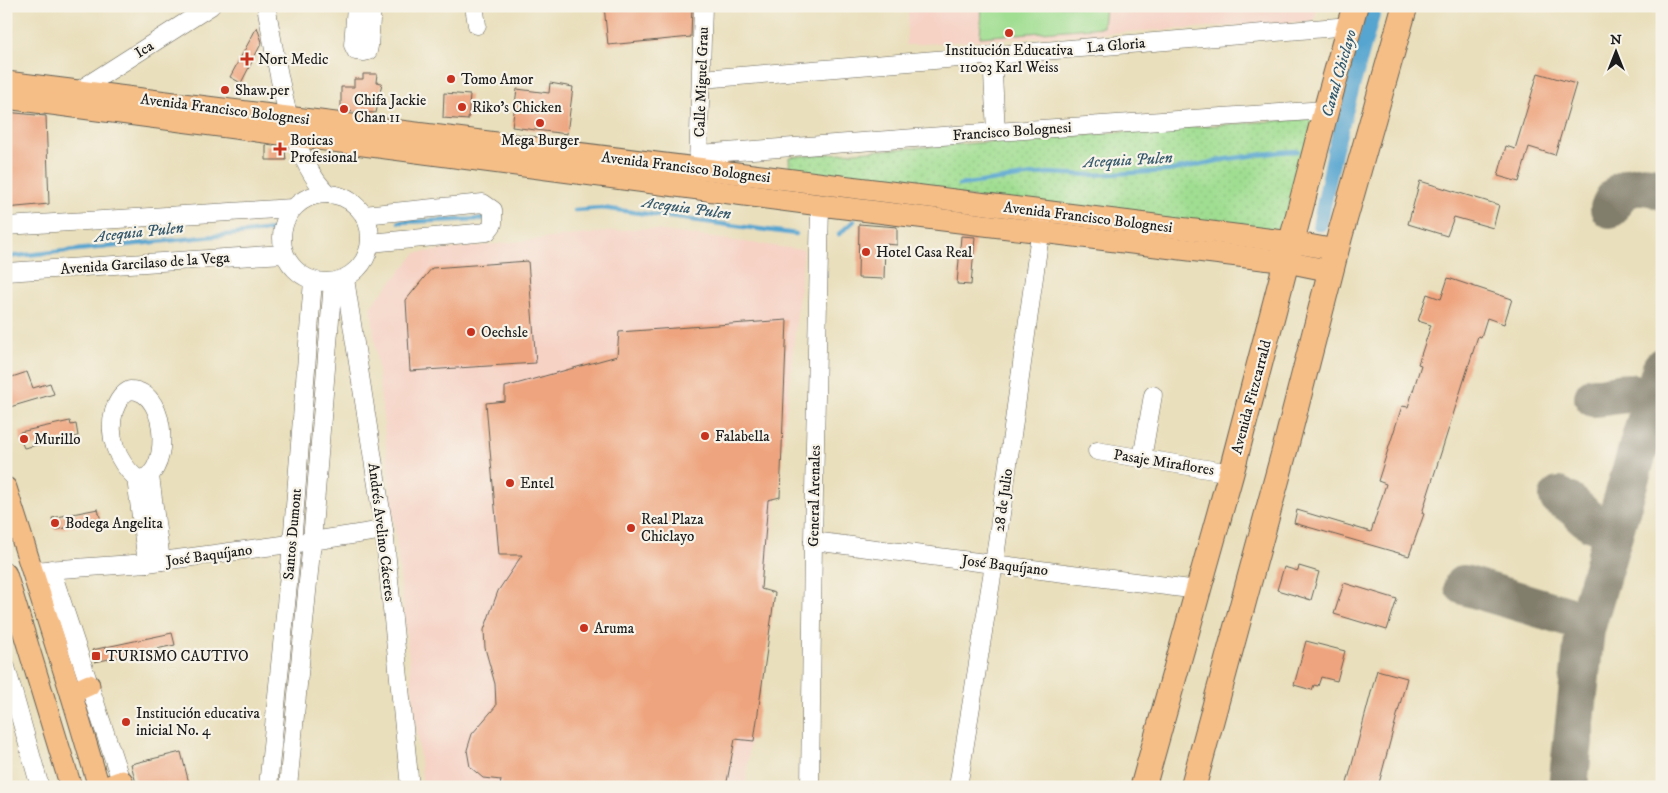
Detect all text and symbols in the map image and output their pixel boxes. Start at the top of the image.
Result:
street label: Calle Miguel Grau [690,26,713,138]
marker: Institución Educativa 11003 Karl Weiss [1003,27,1015,39]
water label: Canal Chiclayo [1317,27,1361,119]
north arrow [1590,28,1640,78]
text: N [1610,31,1622,49]
street label: La Gloria [1086,33,1147,58]
street label: Ica [131,36,158,62]
place label: Institución Educativa 11003 Karl Weiss [945,41,1074,77]
place label: Nort Medic [258,50,329,69]
marker: Nort Medic [240,52,254,66]
place label: Tomo Amor [461,70,534,89]
marker: Tomo Amor [445,73,457,85]
place label: Shaw.per [235,81,290,100]
marker: Shaw.per [219,84,231,96]
street label: Avenida Francisco Bolognesi [139,90,311,129]
place label: Chifa Jackie Chan 11 [354,91,426,127]
place label: Riko's Chicken [472,98,562,117]
marker: Riko's Chicken [456,101,468,113]
marker: Chifa Jackie Chan 11 [338,103,350,115]
marker: Mega Burger [534,117,546,129]
street label: Francisco Bolognesi [952,118,1072,145]
place label: Boticas Profesional [290,131,358,167]
place label: Mega Burger [501,131,579,150]
marker: Boticas Profesional [274,143,286,155]
street label: Avenida Francisco Bolognesi [600,148,772,187]
water label: Acequia Pulen [1081,148,1173,172]
water label: Acequia Pulen [639,192,732,224]
street label: Avenida Francisco Bolognesi [1002,198,1174,237]
water label: Acequia Pulen [92,217,185,247]
place label: Hotel Casa Real [876,243,973,262]
marker: Hotel Casa Real [860,246,872,258]
street label: Avenida Garcilaso de la Vega [60,248,231,279]
place label: Oechsle [481,323,528,342]
marker: Oechsle [465,326,477,338]
street label: Avenida Fitzcarrald [1227,337,1276,456]
place label: Falabella [715,427,770,446]
place label: Murillo [34,430,80,449]
marker: Falabella [699,430,711,442]
marker: Murillo [18,433,30,445]
street label: General Arenales [804,445,825,547]
street label: Pasaje Miraflores [1112,445,1216,480]
street label: Andrés Avelino Cáceres [364,462,399,602]
street label: 28 de Julio [990,467,1017,533]
place label: Entel [520,474,554,493]
marker: Entel [504,477,516,489]
street label: Santos Dumont [279,487,306,581]
place label: Real Plaza Chiclayo [641,510,704,546]
place label: Bodega Angelita [65,514,163,533]
marker: Bodega Angelita [49,517,61,529]
marker: Real Plaza Chiclayo [625,522,637,534]
street label: José Baquíjano [163,540,253,571]
street label: José Baquíjano [959,551,1049,580]
place label: Aruma [594,619,635,638]
marker: Aruma [578,622,590,634]
place label: TURISMO CAUTIVO [106,647,249,666]
marker: TURISMO CAUTIVO [90,650,102,662]
place label: Institución educativa inicial No. 4 [136,704,260,740]
marker: Institución educativa inicial No. 4 [120,716,132,728]

